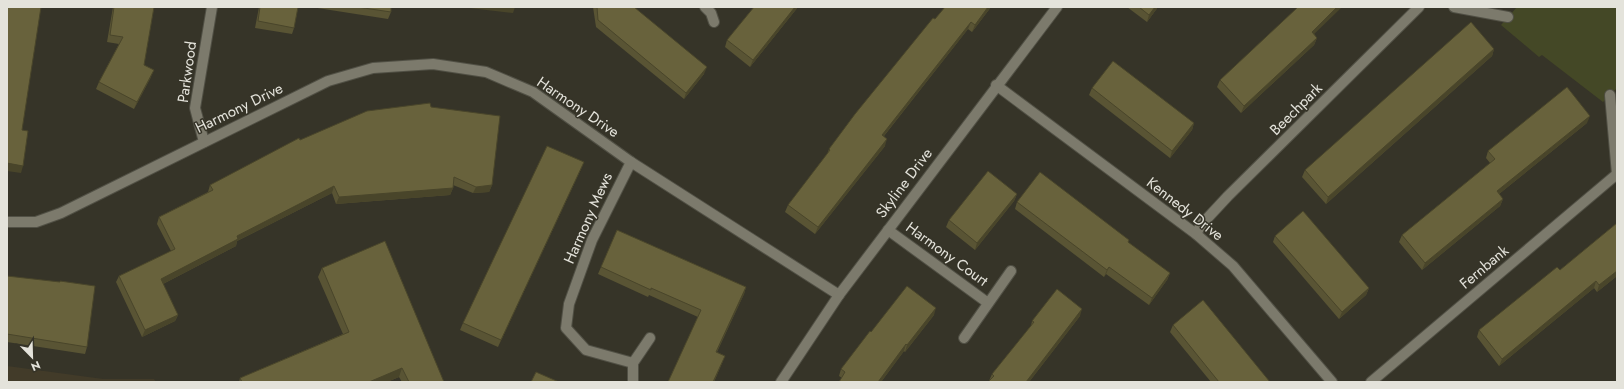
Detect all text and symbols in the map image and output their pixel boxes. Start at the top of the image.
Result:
street label: Parkwood [172,40,202,104]
street label: Harmony Drive [532,71,624,143]
street label: Harmony Drive [191,77,287,139]
street label: Beechpark [1265,77,1328,140]
street label: Skyline Drive [870,143,938,223]
street label: Harmony Mews [558,169,618,267]
street label: Kennedy Drive [1142,172,1228,246]
street label: Harmony Court [901,217,993,292]
street label: Fernbank [1455,240,1514,294]
north arrow [12,337,52,377]
text: N [29,357,43,375]

